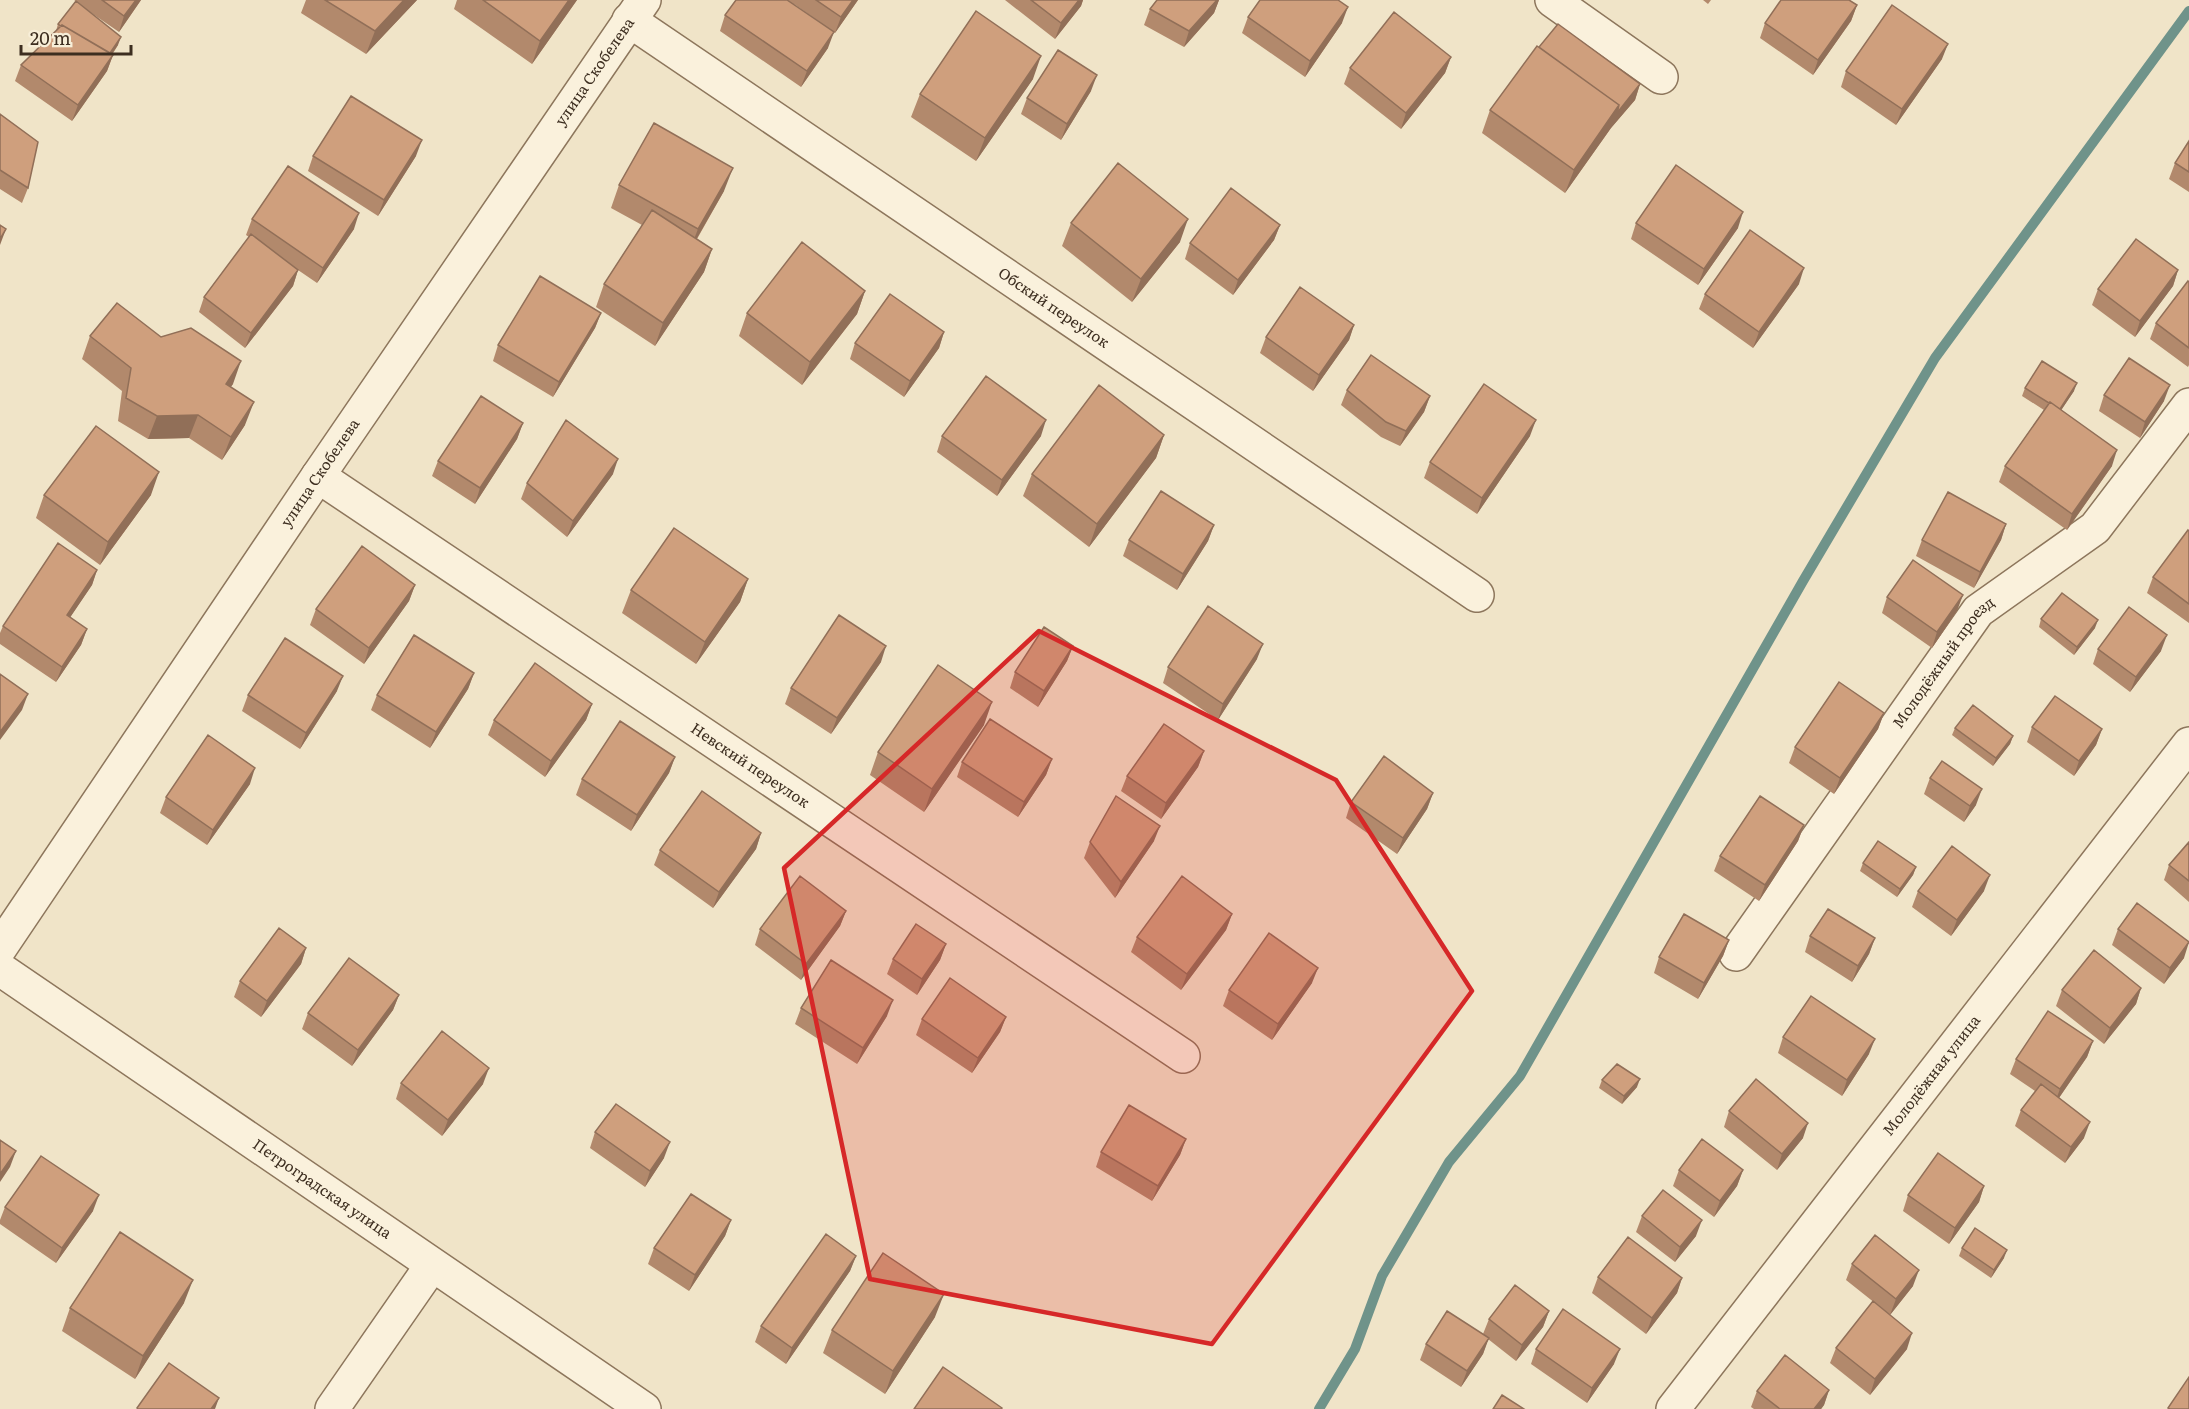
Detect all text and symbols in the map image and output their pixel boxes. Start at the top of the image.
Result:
street label: улица Скобелева [548,11,639,130]
scale bar [21,18,130,56]
text: 20 m [30,24,71,51]
street label: Обский переулок [994,261,1115,353]
street label: улица Скобелева [274,412,365,531]
street label: Молодёжный проезд [1886,590,1999,732]
street label: Невский переулок [687,716,815,813]
street label: Молодёжная улица [1876,1009,1985,1140]
street label: Петроградская улица [249,1132,398,1244]

